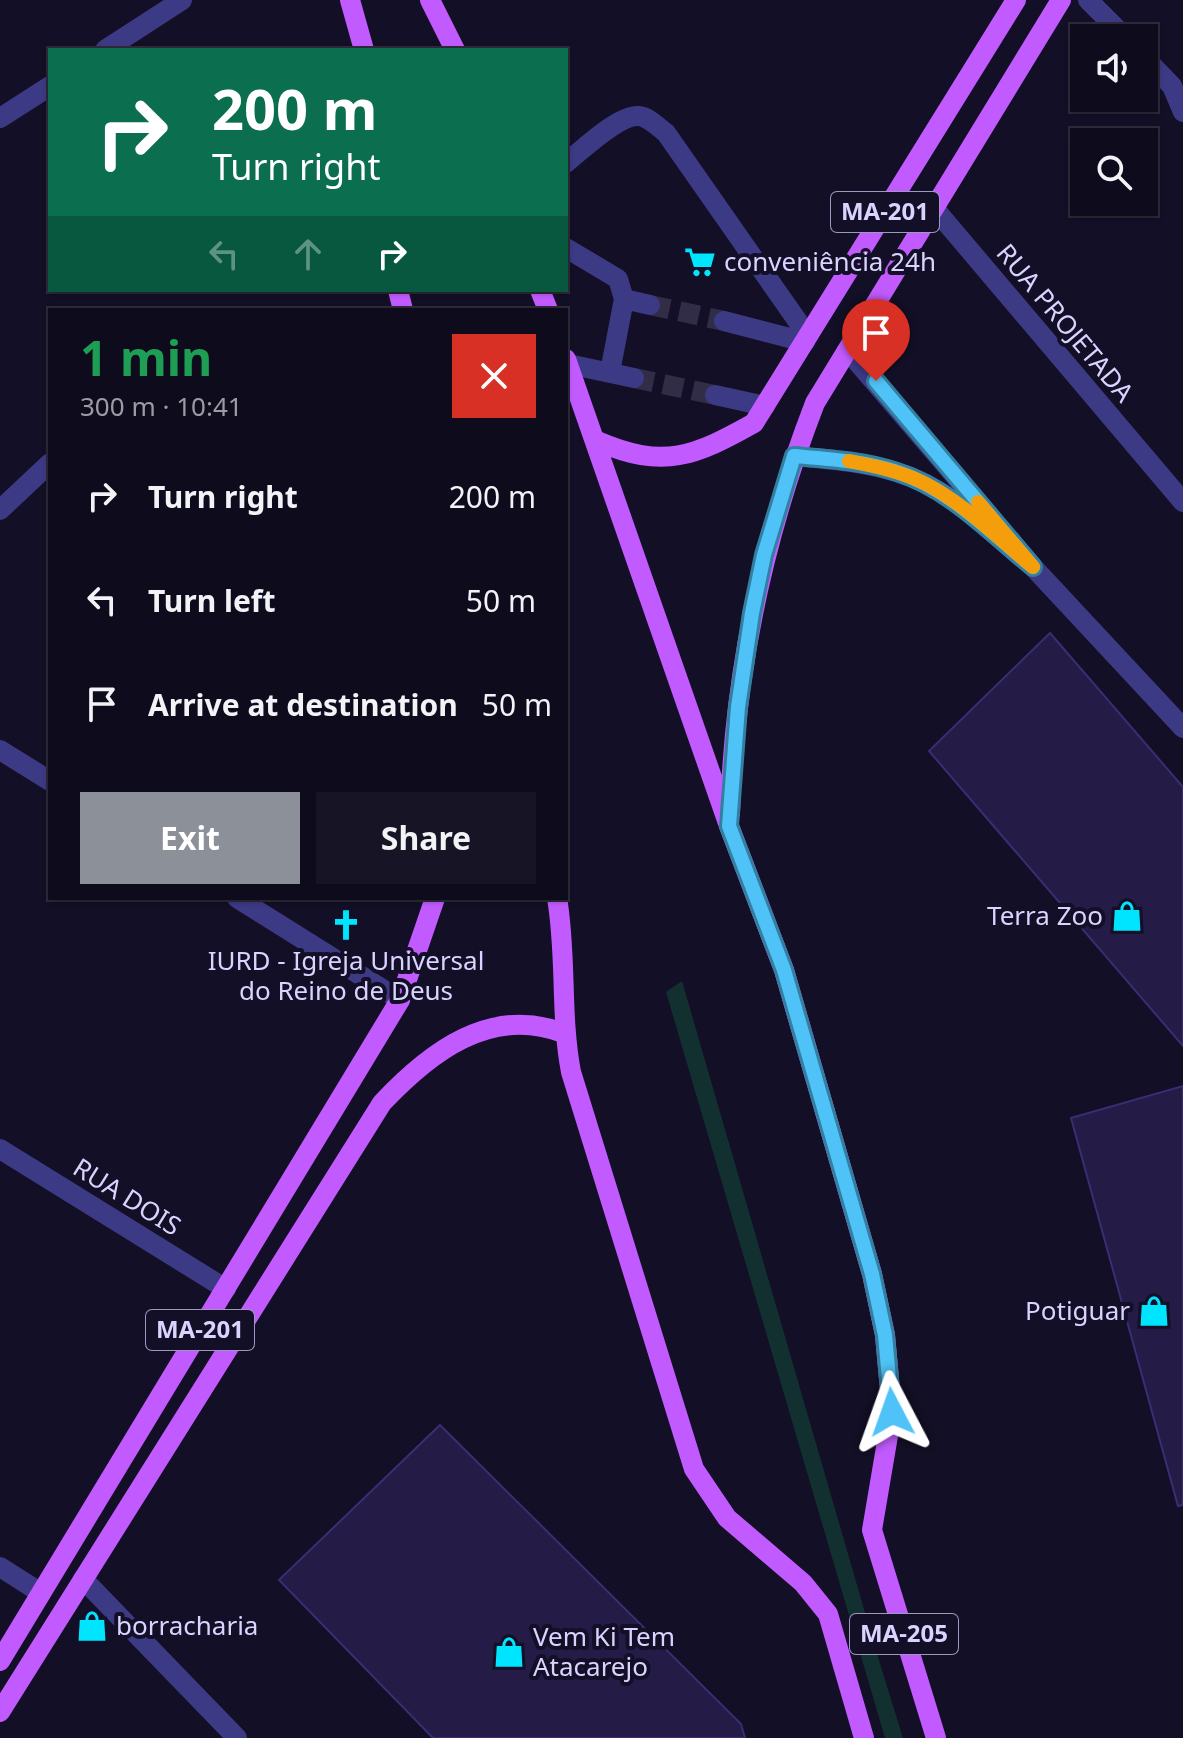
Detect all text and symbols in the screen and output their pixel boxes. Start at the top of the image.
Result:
map controls [1070,24,1158,216]
button: sound [1070,24,1158,112]
text: 200 m [212,70,377,146]
icon: right [80,80,184,184]
button: search [1070,128,1158,216]
text: Turn right [212,142,380,191]
road number: MA-201 [831,192,939,232]
icon: left [202,232,246,276]
icon: ahead [286,232,330,276]
icon: right [370,232,414,276]
street label: RUA PROJETADA [989,236,1143,409]
place label: conveniência 24h [724,243,936,279]
supermarket icon: conveniência 24h [683,245,717,279]
pin [842,299,910,381]
icon: arrive [854,311,898,355]
text: 1 min [80,325,212,390]
button: close [452,334,536,418]
text: 300 m · 10:41 [80,388,243,424]
icon: right [80,474,124,518]
text: Turn right [148,476,298,517]
text: 200 m [449,476,536,517]
icon: left [80,578,124,622]
text: Turn left [148,580,276,621]
text: 50 m [466,580,536,621]
icon: arrive [80,682,124,726]
text: Arrive at destination [148,684,458,725]
text: 50 m [482,684,552,725]
button: Exit [80,792,300,884]
button: Share [316,792,536,884]
place label: Terra Zoo [987,897,1103,933]
shop icon: Terra Zoo [1110,899,1144,933]
church icon: IURD - Igreja Universal do Reino de Deus [329,908,363,942]
place label: IURD - Igreja Universal do Reino de Deus [208,942,484,1008]
street label: RUA DOIS [67,1149,188,1243]
place label: Potiguar [1025,1292,1130,1328]
shop icon: Potiguar [1137,1294,1171,1328]
road number: MA-201 [146,1310,254,1350]
position arrow [850,1370,934,1454]
place label: borracharia [116,1607,258,1643]
shop icon: borracharia [75,1609,109,1643]
road number: MA-205 [850,1614,958,1654]
place label: Vem Ki Tem Atacarejo [533,1618,675,1684]
shop icon: Vem Ki Tem Atacarejo [492,1635,526,1669]

